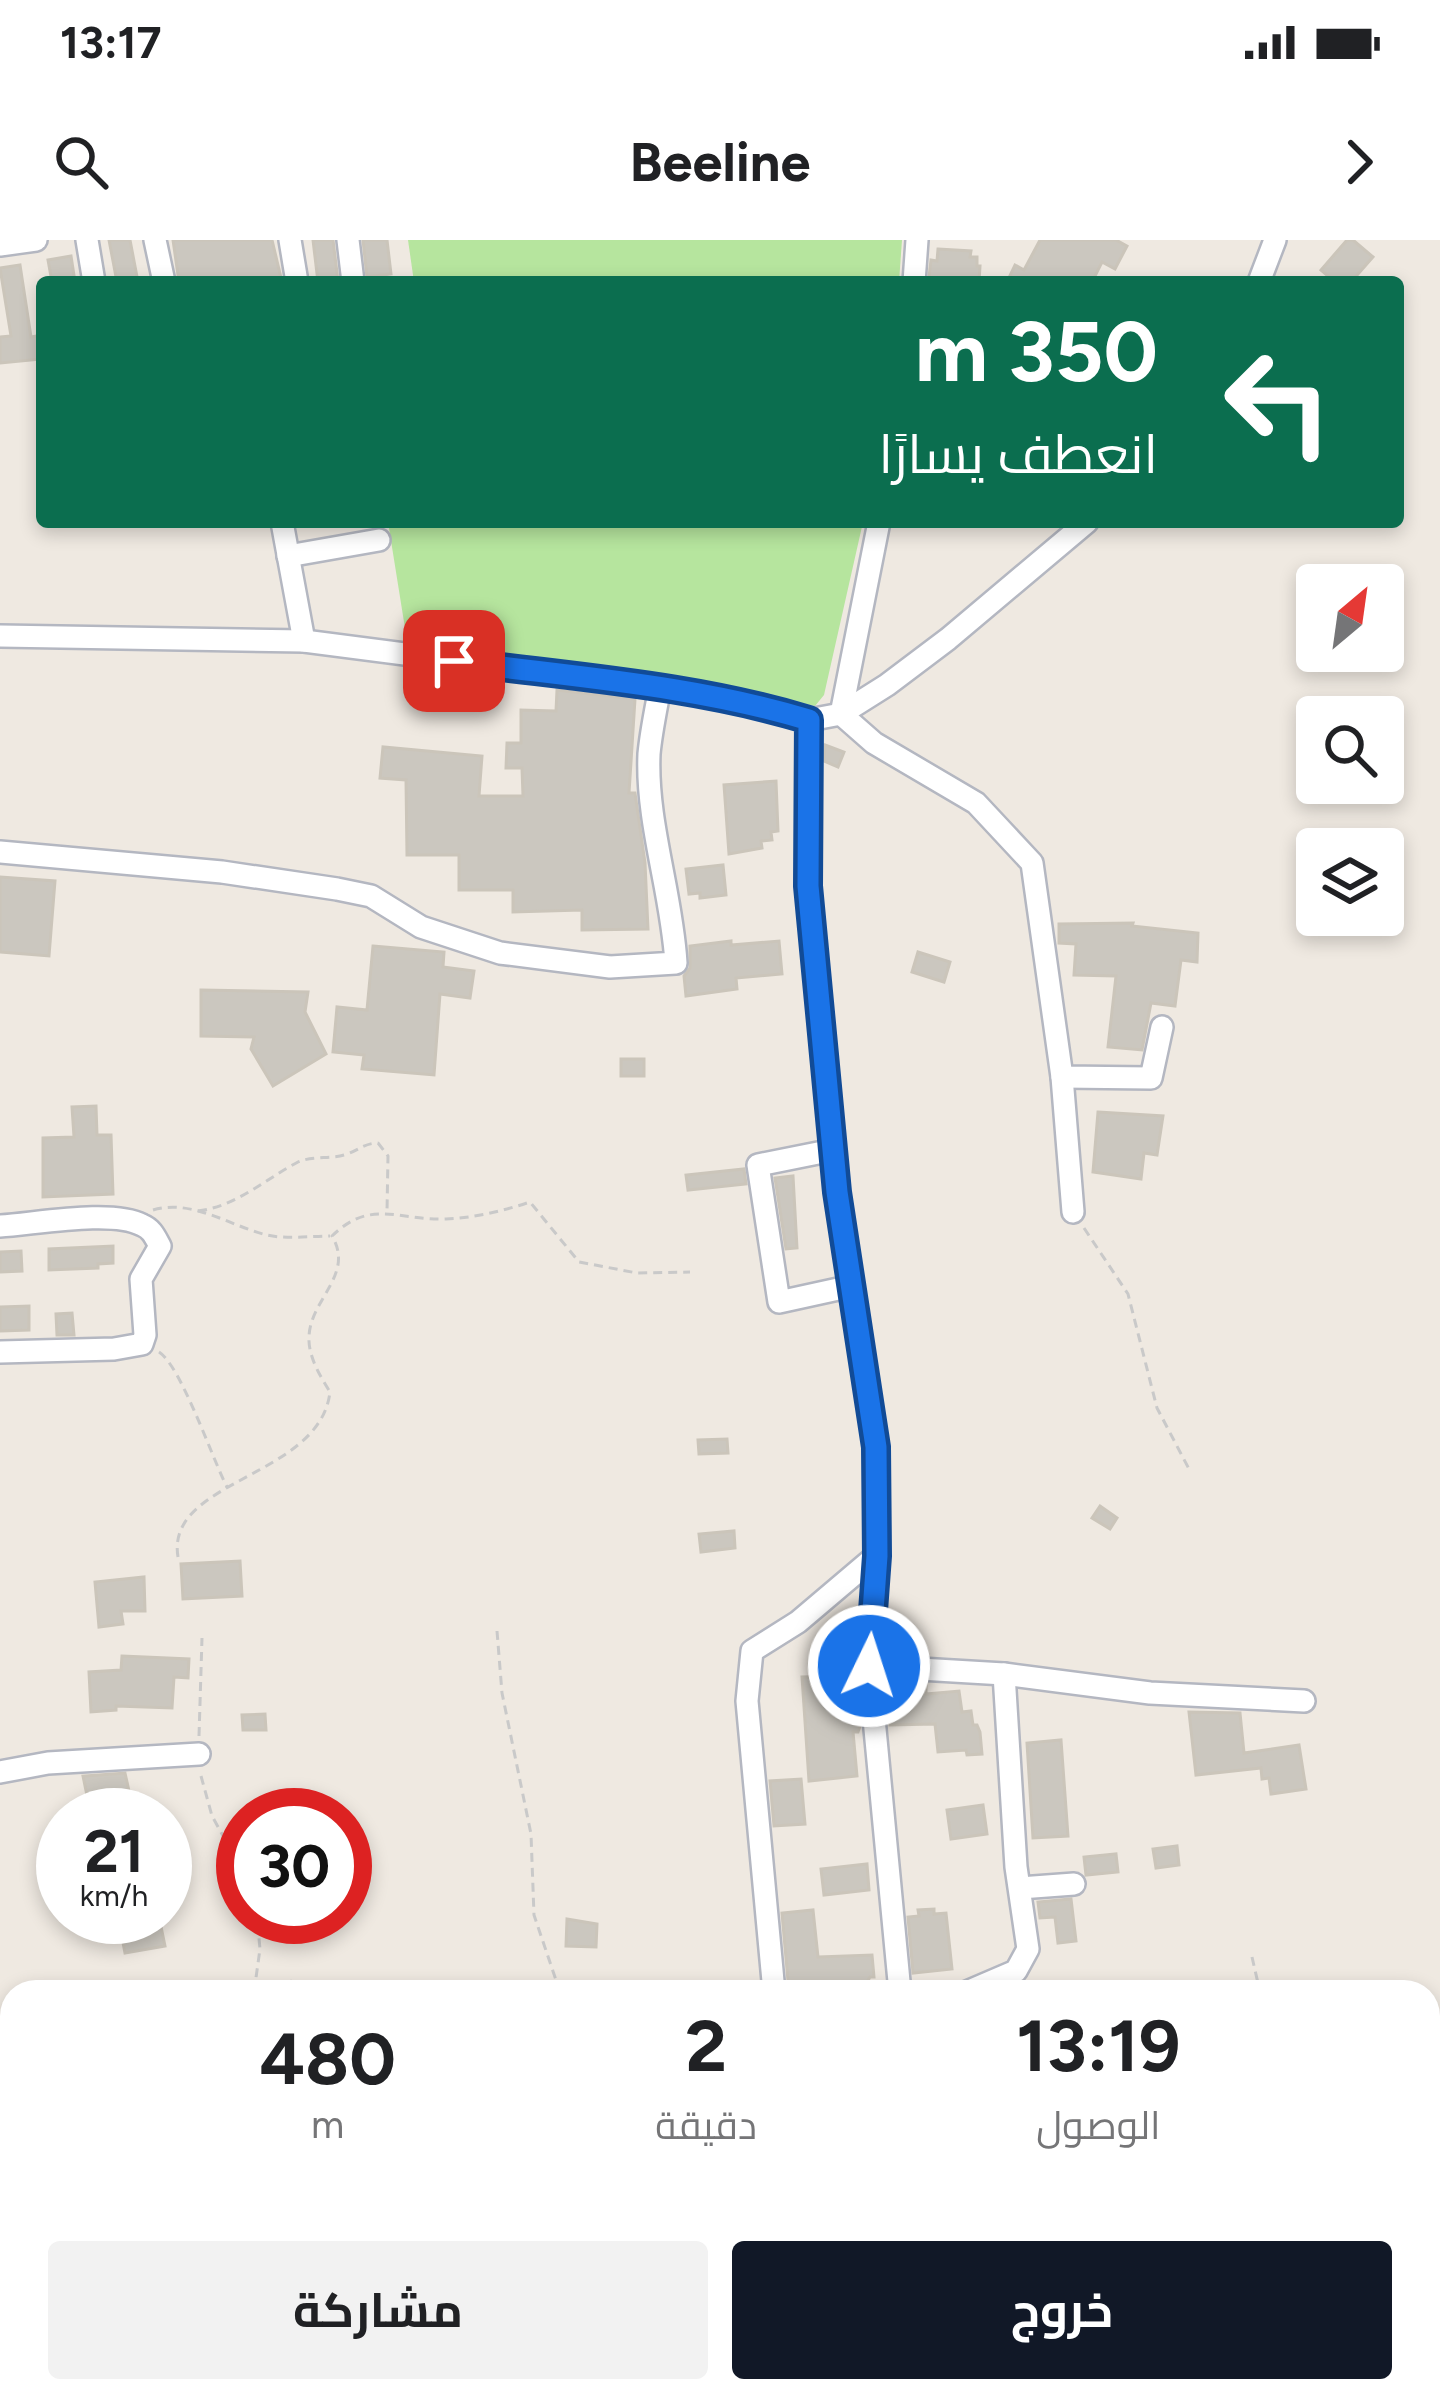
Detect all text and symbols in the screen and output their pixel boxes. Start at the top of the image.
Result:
text: 13:17 [60,15,162,69]
icon: search [48,129,114,195]
icon: forward [1326,129,1392,195]
text: Beeline [630,130,810,195]
text: 350 m [915,301,1158,402]
icon: left [1200,324,1356,480]
text: انعطف يسارًا [878,422,1158,487]
north arrow [1296,564,1404,672]
map controls [1296,564,1404,936]
pin [403,610,505,712]
icon: arrive [421,628,487,694]
button: search [1296,696,1404,804]
button: layers [1296,828,1404,936]
position arrow [806,1603,932,1729]
speed limit sign: 30 [216,1788,372,1944]
text: 21 [84,1815,144,1887]
text: km/h [80,1877,148,1914]
text: 2 [685,2003,727,2089]
text: 13:19 [1016,2003,1181,2089]
text: 480 [260,2016,396,2102]
text: m [311,2101,344,2148]
text: دقيقة [655,2102,757,2149]
text: الوصول [1036,2102,1161,2149]
button: مشاركة [48,2241,708,2379]
button: خروج [732,2241,1392,2379]

